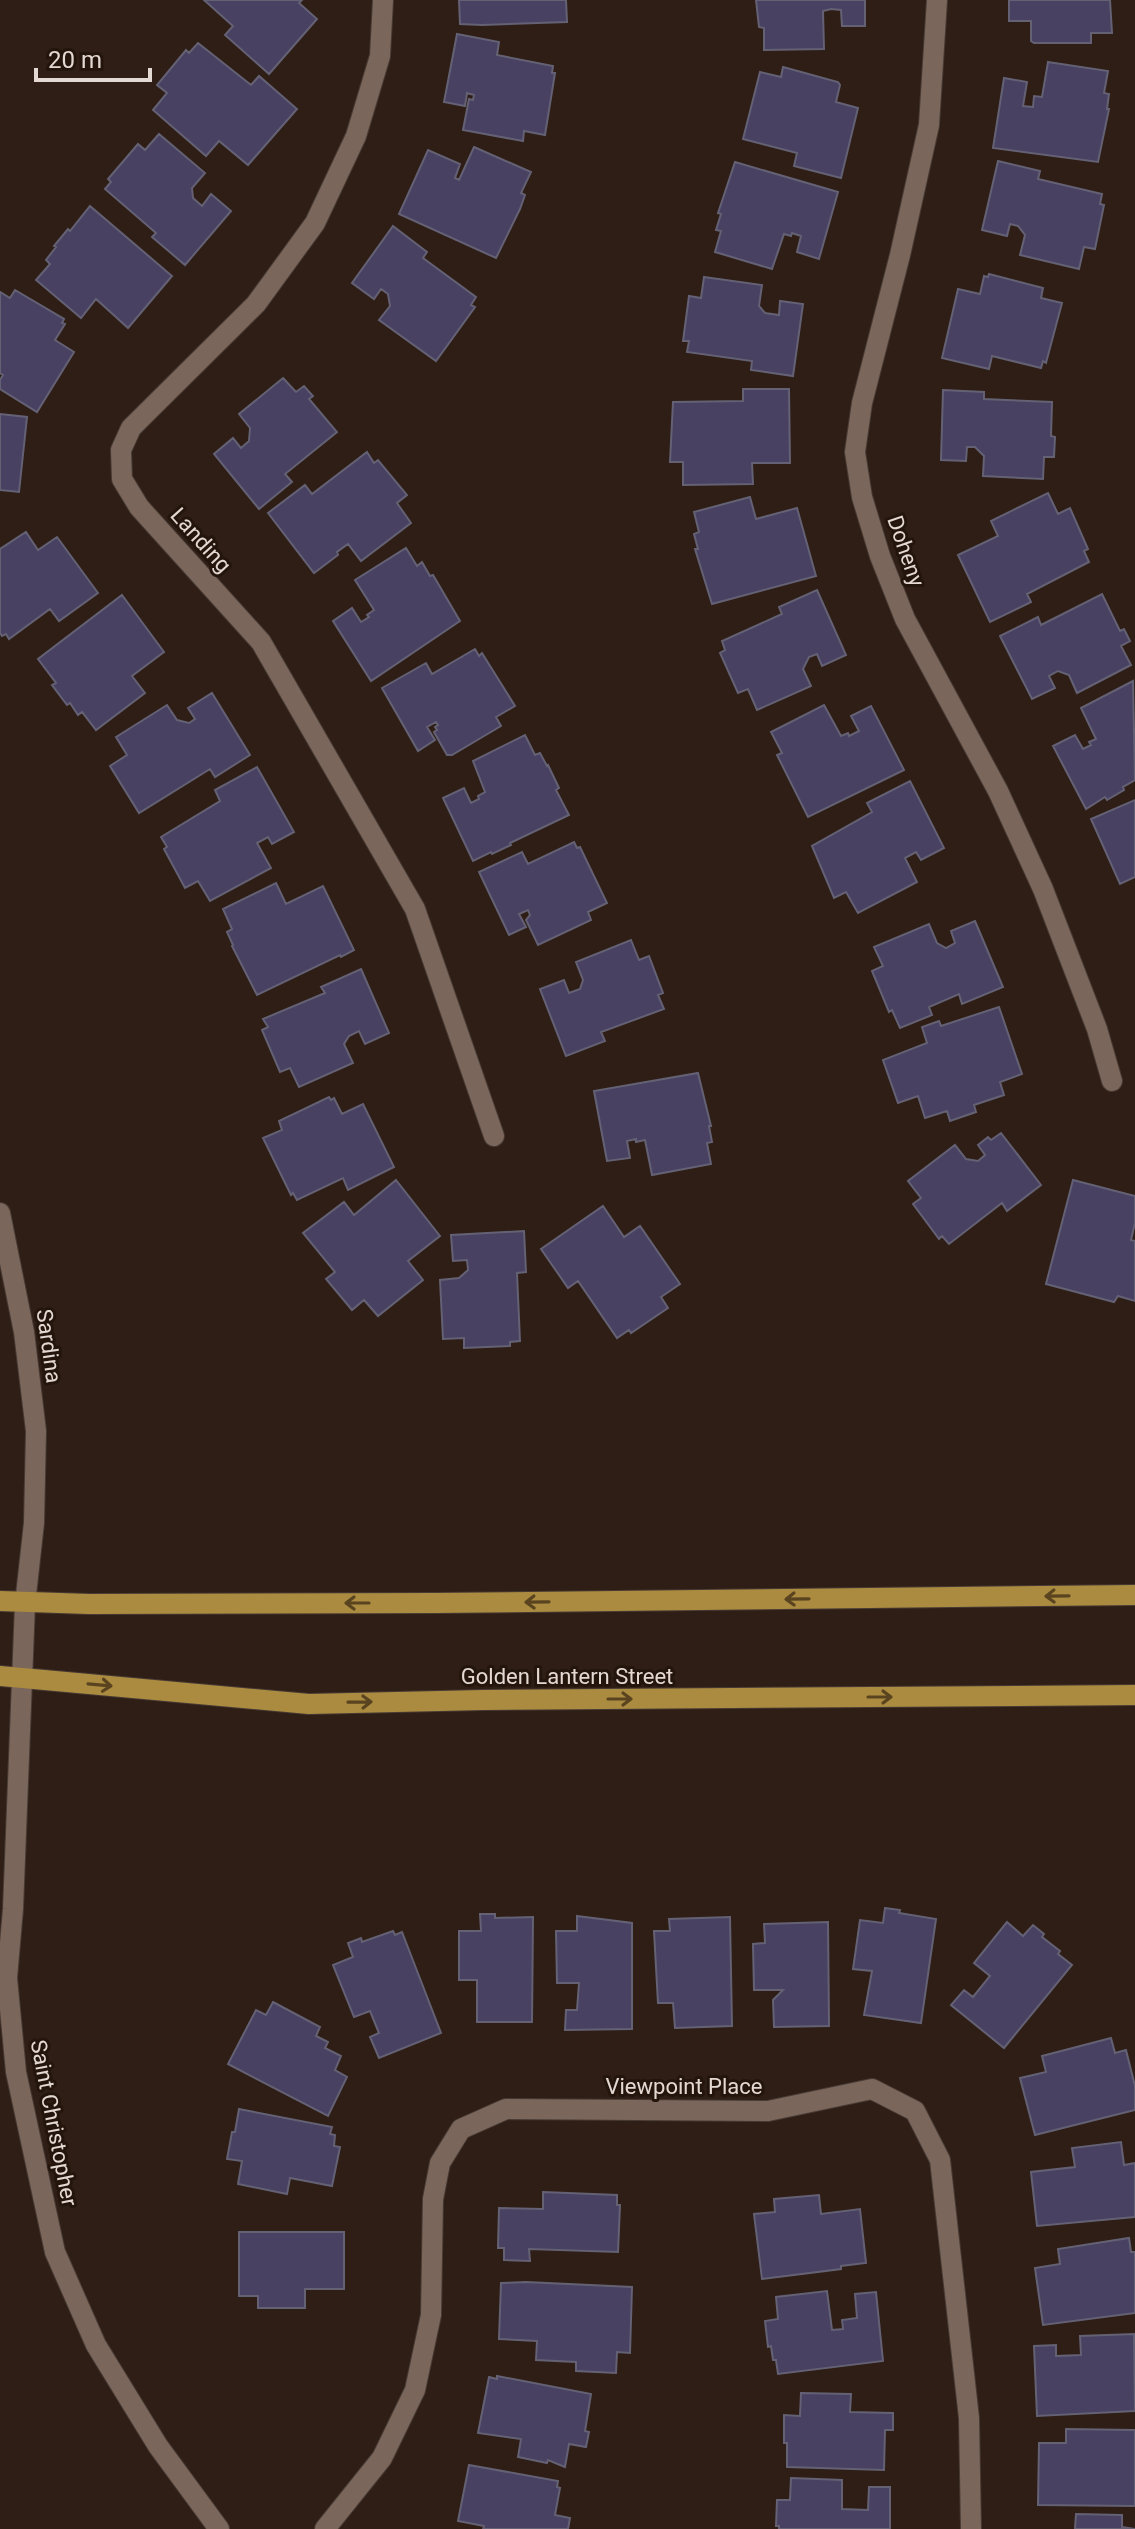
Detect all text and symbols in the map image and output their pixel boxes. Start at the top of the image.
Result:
scale bar [36,32,150,82]
text: 20 m [48,46,102,74]
street label: Landing [166,503,236,577]
street label: Doheny [882,512,930,590]
street label: Sardina [31,1308,67,1384]
one-way arrow [1044,1588,1071,1603]
one-way arrow [784,1591,811,1607]
one-way arrow [524,1594,551,1610]
one-way arrow [344,1595,371,1611]
street label: Golden Lantern Street [461,1664,673,1689]
one-way arrow [87,1678,113,1693]
one-way arrow [866,1689,893,1705]
one-way arrow [606,1691,633,1707]
one-way arrow [346,1695,373,1710]
street label: Saint Christopher [26,2038,82,2209]
street label: Viewpoint Place [606,2074,763,2099]

